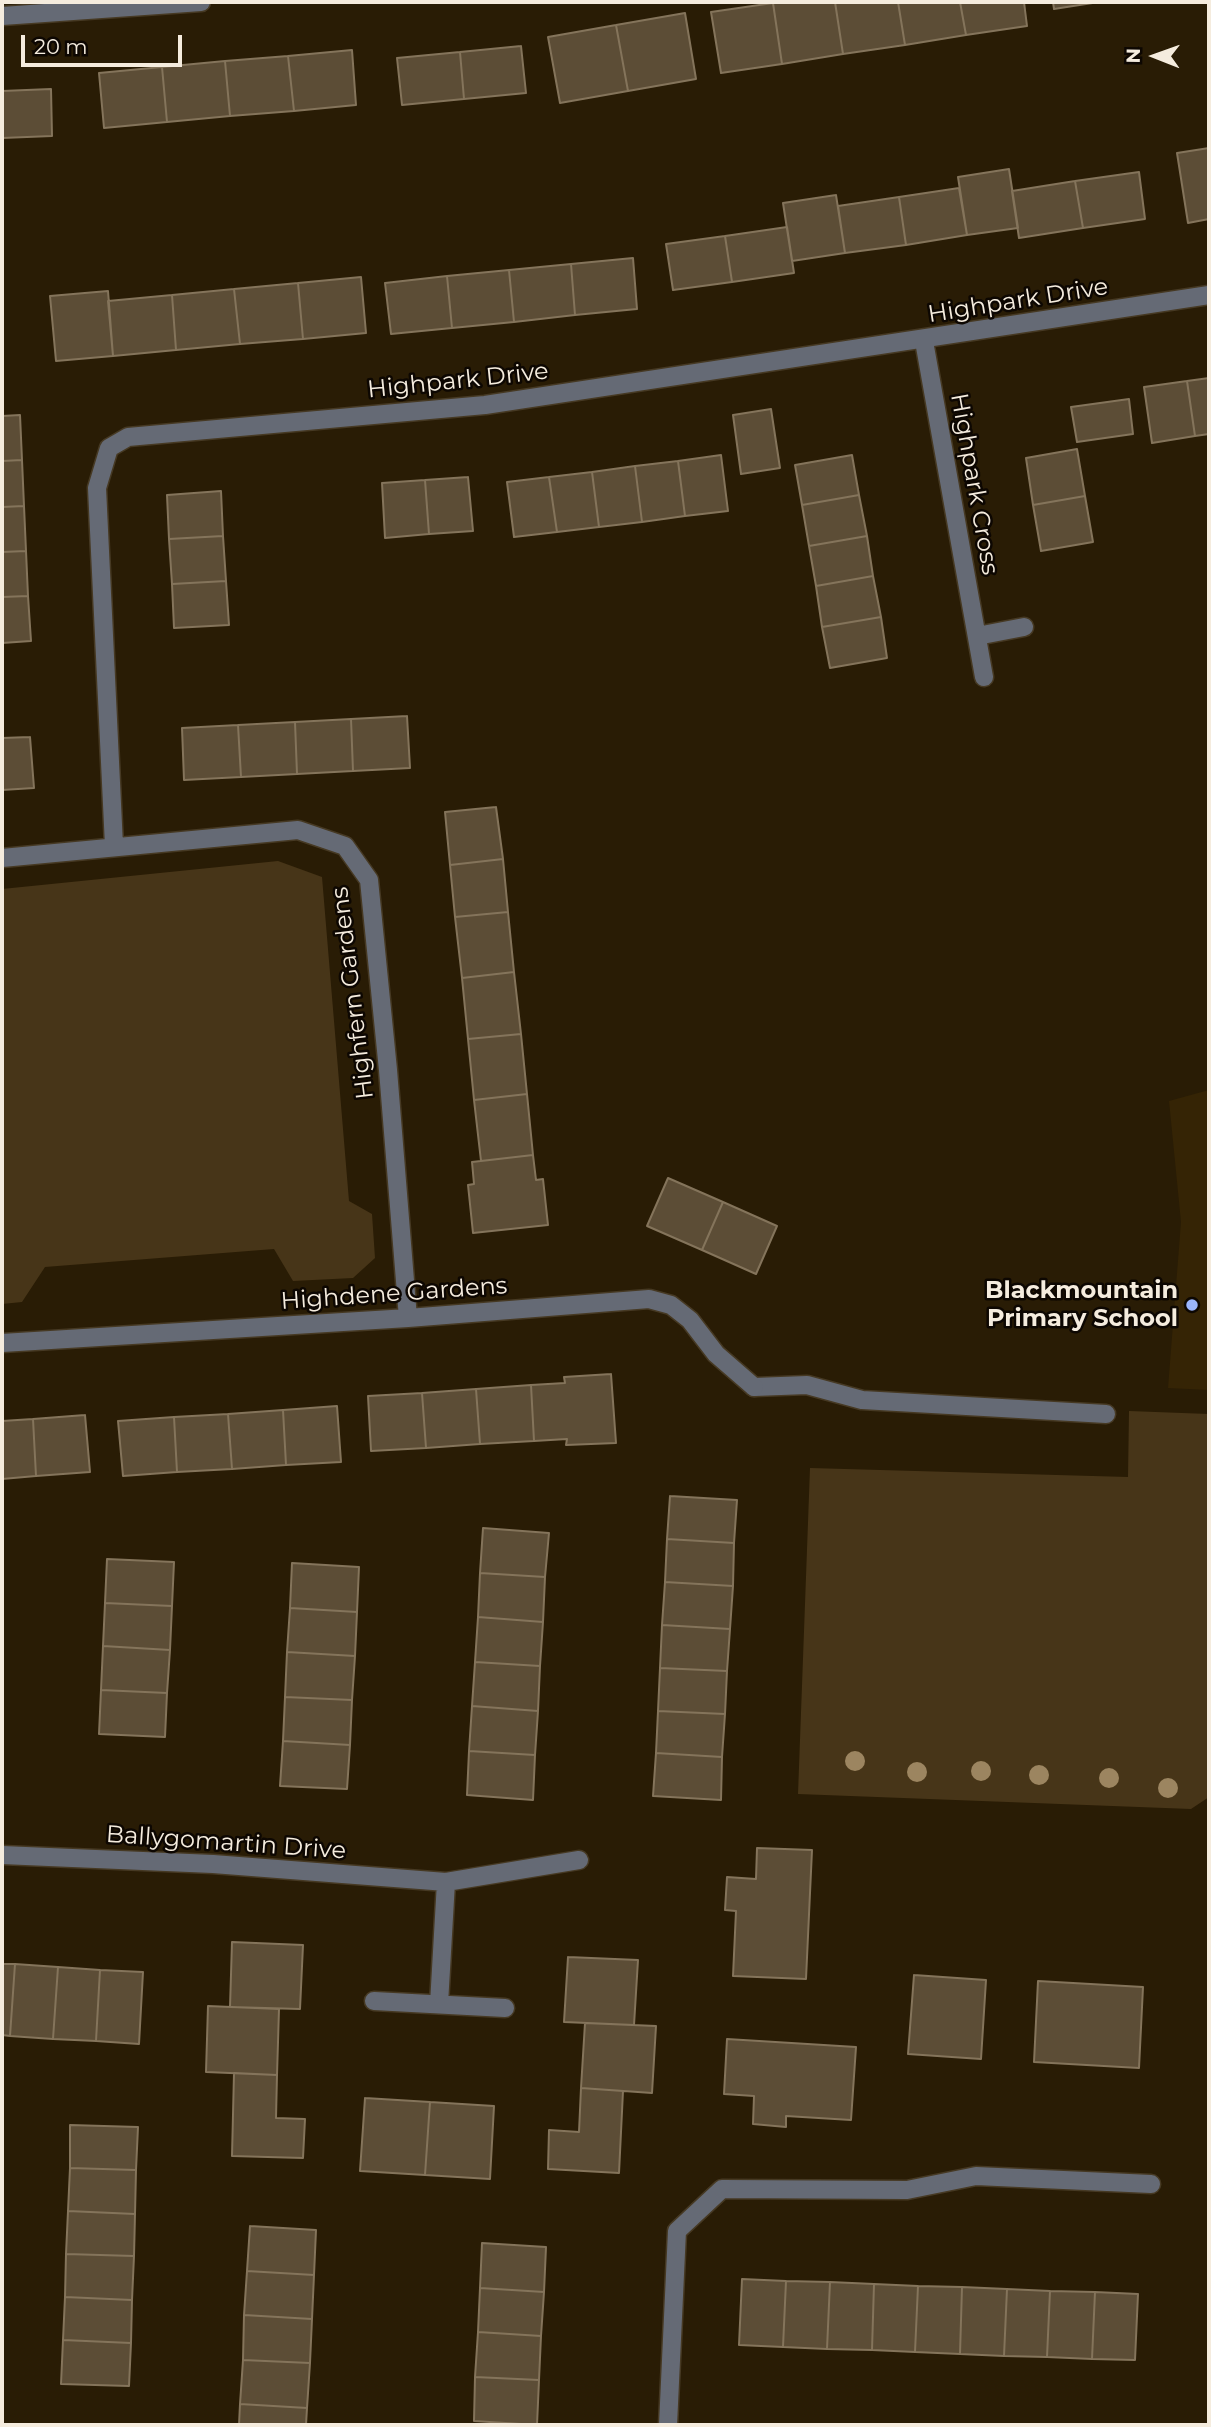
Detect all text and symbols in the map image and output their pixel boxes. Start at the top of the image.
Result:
scale bar [24,21,186,65]
north arrow [1120,21,1190,91]
text: 20 m [34,34,88,59]
text: N [1122,48,1145,64]
street label: Highpark Drive [926,273,1110,329]
street label: Highpark Drive [366,357,550,405]
street label: Highpark Cross [944,391,1004,577]
street label: Highfern Gardens [326,885,380,1101]
street label: Highdene Gardens [280,1272,508,1316]
place label: Blackmountain Primary School [985,1277,1178,1333]
marker: Blackmountain Primary School [1184,1297,1200,1313]
street label: Ballygomartin Drive [105,1820,347,1866]

